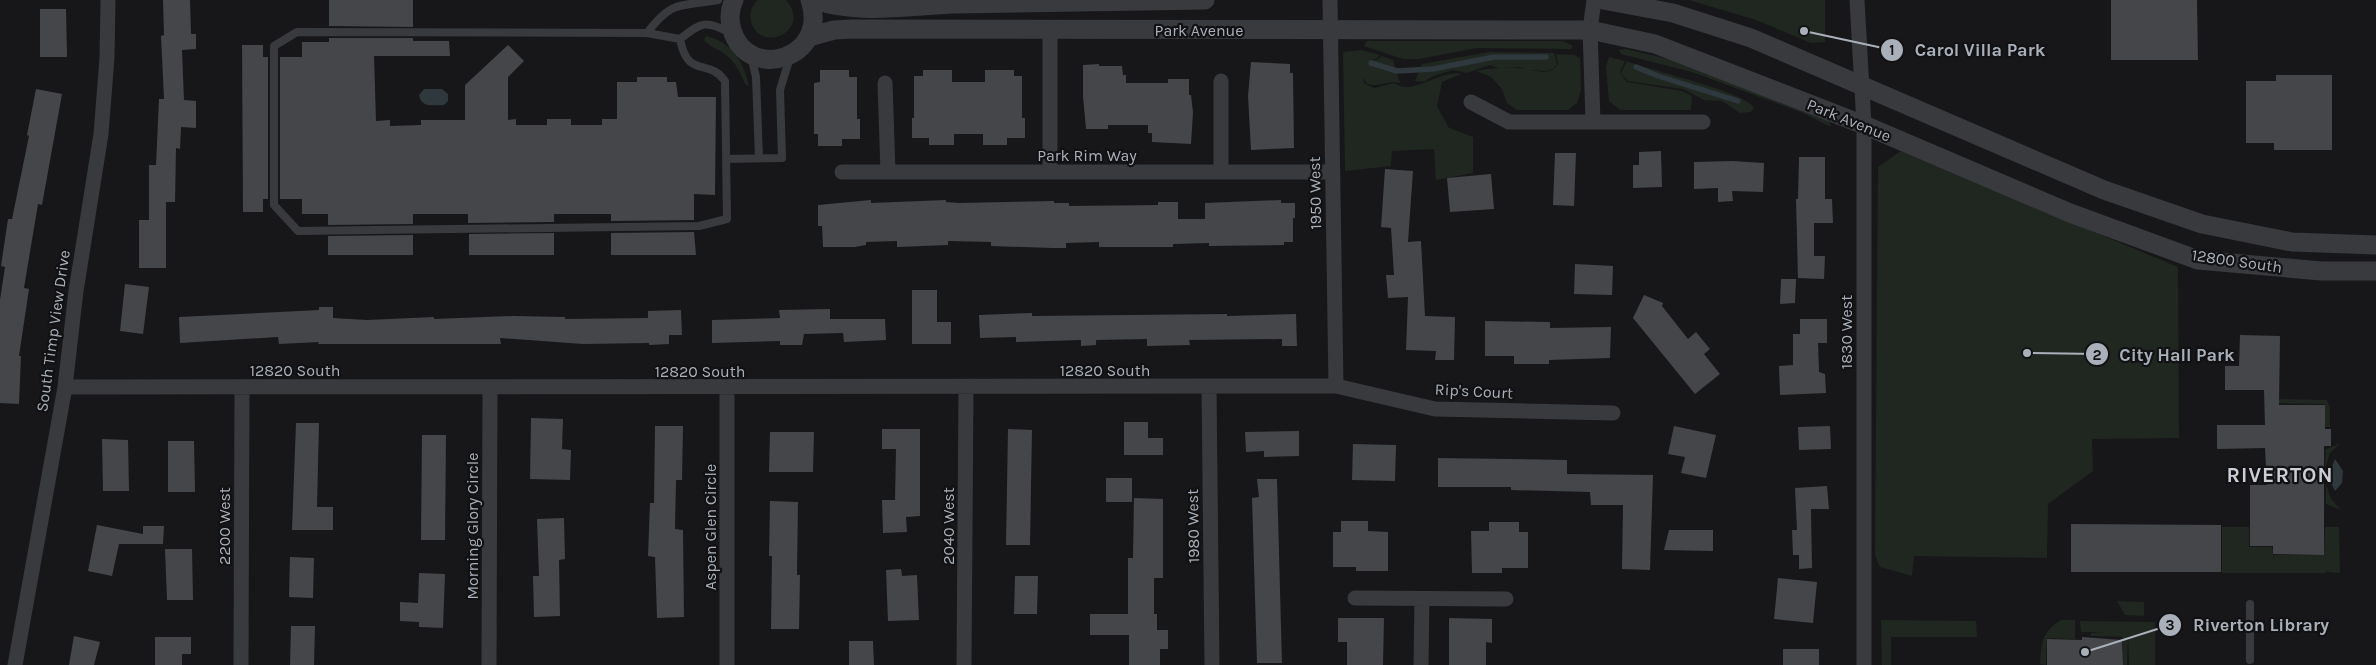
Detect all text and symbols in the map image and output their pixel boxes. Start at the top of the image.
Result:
street label: Park Avenue [1155,21,1243,40]
callout: Carol Villa Park [1879,33,2055,66]
text: Carol Villa Park [1915,39,2046,61]
text: 1 [1889,41,1895,59]
street label: Park Avenue [1804,95,1894,145]
street label: Park Rim Way [1037,146,1137,165]
street label: 1950 West [1305,156,1325,230]
street label: 12800 South [2191,245,2283,277]
street label: South Timp View Drive [32,249,74,413]
street label: 1830 West [1837,295,1856,369]
callout: City Hall Park [2085,338,2245,371]
text: City Hall Park [2119,344,2235,366]
text: 2 [2092,346,2102,364]
street label: 12820 South [250,361,340,380]
street label: 12820 South [1060,361,1150,380]
street label: 12820 South [655,362,745,381]
street label: Rip's Court [1434,379,1514,403]
street label: Morning Glory Circle [463,453,482,599]
district label: RIVERTON [2227,463,2333,487]
street label: Aspen Glen Circle [701,464,720,590]
street label: 2200 West [215,487,234,565]
street label: 2040 West [939,487,958,565]
street label: 1980 West [1183,489,1203,563]
callout: Riverton Library [2158,608,2339,641]
text: Riverton Library [2193,614,2329,636]
text: 3 [2165,616,2175,634]

